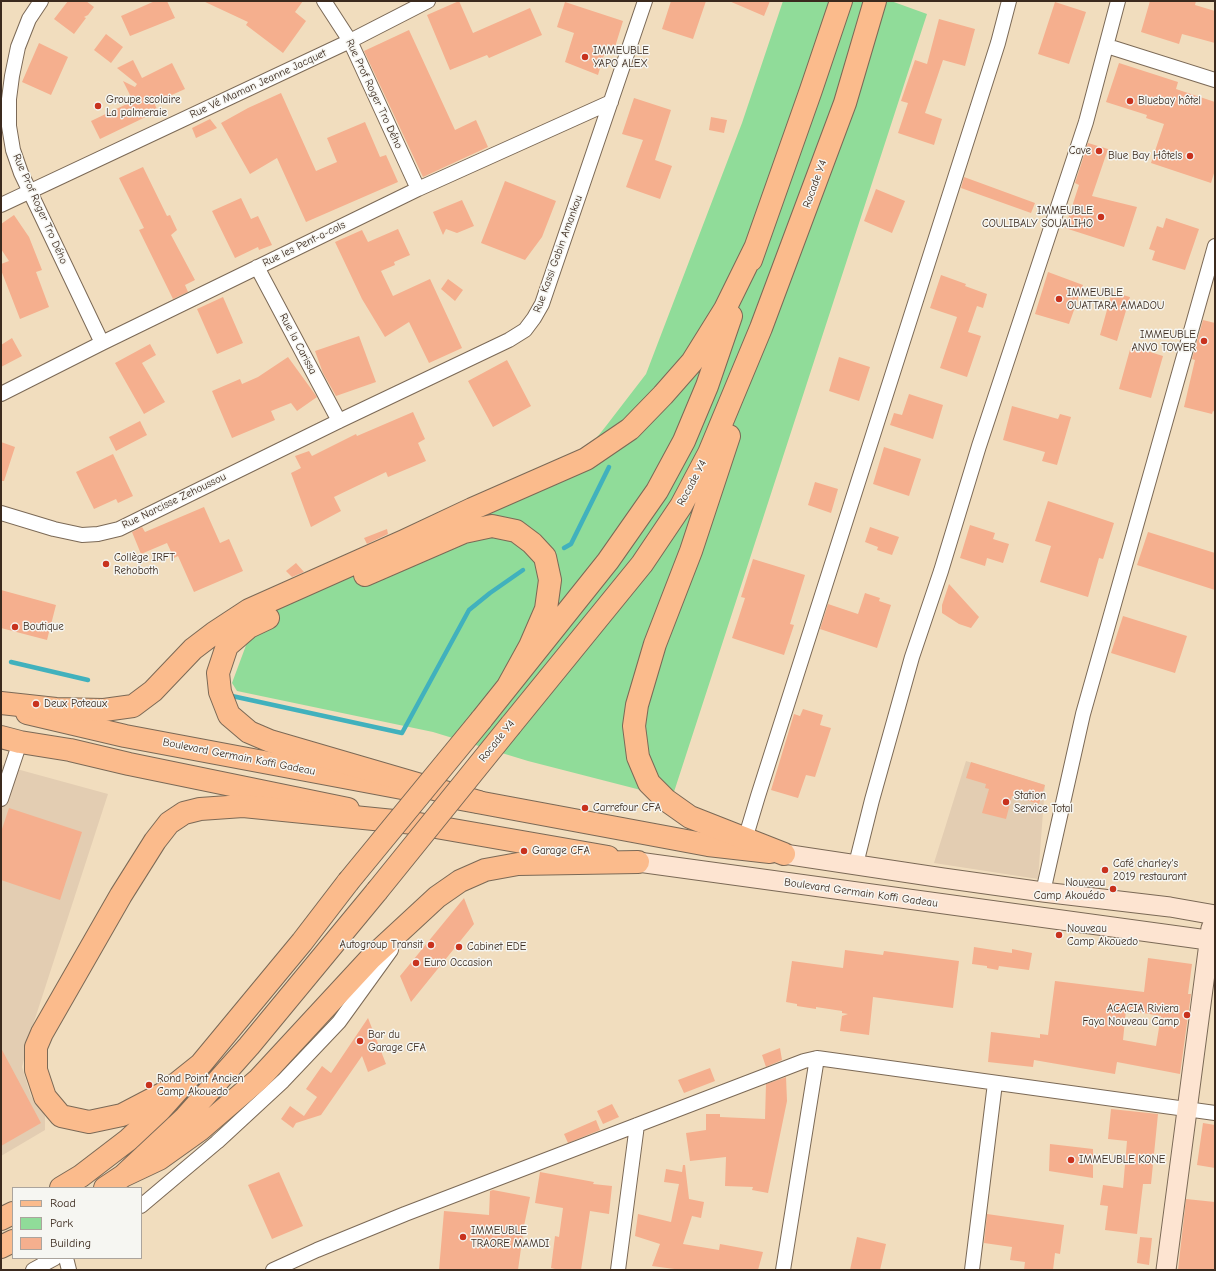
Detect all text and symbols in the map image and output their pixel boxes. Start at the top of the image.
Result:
street label: Rue Prof Roger Tro Dého [343,37,405,151]
place label: IMMEUBLE YAPO ALEX [593,44,649,70]
street label: Rue Vé Maman Jeanne Jacquet [188,47,328,121]
marker: IMMEUBLE YAPO ALEX [580,52,590,62]
place label: Groupe scolaire La palmeraie [106,93,180,119]
place label: Bluebay hôtel [1138,94,1201,108]
marker: Bluebay hôtel [1125,96,1135,106]
marker: Groupe scolaire La palmeraie [93,101,103,111]
place label: Cave [1069,144,1091,158]
marker: Cave [1094,146,1104,156]
place label: Blue Bay Hôtels [1108,149,1182,163]
marker: Blue Bay Hôtels [1185,151,1195,161]
street label: Rue Prof Roger Tro Dého [10,152,70,266]
street label: Rocade Y4 [800,158,830,210]
street label: Rue Kassi Gabin Amankou [531,193,585,315]
place label: IMMEUBLE COULIBALY SOUALIHO [982,204,1093,230]
marker: IMMEUBLE COULIBALY SOUALIHO [1096,212,1106,222]
street label: Rue les Pent-a-cols [260,218,348,270]
place label: IMMEUBLE OUATTARA AMADOU [1067,286,1164,312]
marker: IMMEUBLE OUATTARA AMADOU [1054,294,1064,304]
street label: Rue la Carissa [276,311,320,377]
place label: IMMEUBLE ANVO TOWER [1131,328,1196,354]
marker: IMMEUBLE ANVO TOWER [1199,336,1209,346]
street label: Rocade Y4 [674,458,710,508]
street label: Rue Narcisse Zehoussou [120,470,228,532]
place label: Collège IRFT Rehoboth [114,551,175,577]
marker: Collège IRFT Rehoboth [101,559,111,569]
place label: Boutique [23,620,64,634]
marker: Boutique [10,622,20,632]
place label: Deux Poteaux [44,697,107,711]
marker: Deux Poteaux [31,699,41,709]
street label: Rocade Y4 [476,717,518,765]
street label: Boulevard Germain Koffi Gadeau [162,736,316,778]
place label: Station Service Total [1014,789,1073,815]
marker: Station Service Total [1001,797,1011,807]
place label: Carrefour CFA [593,801,661,815]
marker: Carrefour CFA [580,803,590,813]
place label: Garage CFA [532,844,590,858]
marker: Garage CFA [519,846,529,856]
place label: Café charley's 2019 restaurant [1113,857,1187,883]
marker: Café charley's 2019 restaurant [1100,865,1110,875]
street label: Boulevard Germain Koffi Gadeau [783,876,939,910]
place label: Nouveau Camp Akouédo [1034,876,1105,902]
marker: Nouveau Camp Akouédo [1108,884,1118,894]
place label: Nouveau Camp Akouedo [1067,922,1138,948]
marker: Nouveau Camp Akouedo [1054,930,1064,940]
place label: Autogroup Transit [339,938,423,952]
marker: Autogroup Transit [426,940,436,950]
place label: Cabinet EDE [467,940,526,954]
marker: Cabinet EDE [454,942,464,952]
place label: Euro Occasion [424,956,492,970]
marker: Euro Occasion [411,958,421,968]
place label: ACACIA Riviera Faya Nouveau Camp [1083,1002,1179,1028]
marker: ACACIA Riviera Faya Nouveau Camp [1182,1010,1192,1020]
place label: Bar du Garage CFA [368,1028,426,1054]
marker: Bar du Garage CFA [355,1036,365,1046]
place label: Rond Point Ancien Camp Akouedo [157,1072,244,1098]
marker: Rond Point Ancien Camp Akouedo [144,1080,154,1090]
place label: IMMEUBLE KONE [1079,1153,1165,1167]
marker: IMMEUBLE KONE [1066,1155,1076,1165]
legend [12,1187,142,1259]
text: Road [50,1196,76,1210]
text: Park [50,1216,73,1230]
place label: IMMEUBLE TRAORE MAMDI [471,1224,549,1250]
marker: IMMEUBLE TRAORE MAMDI [458,1232,468,1242]
text: Building [50,1236,91,1250]

